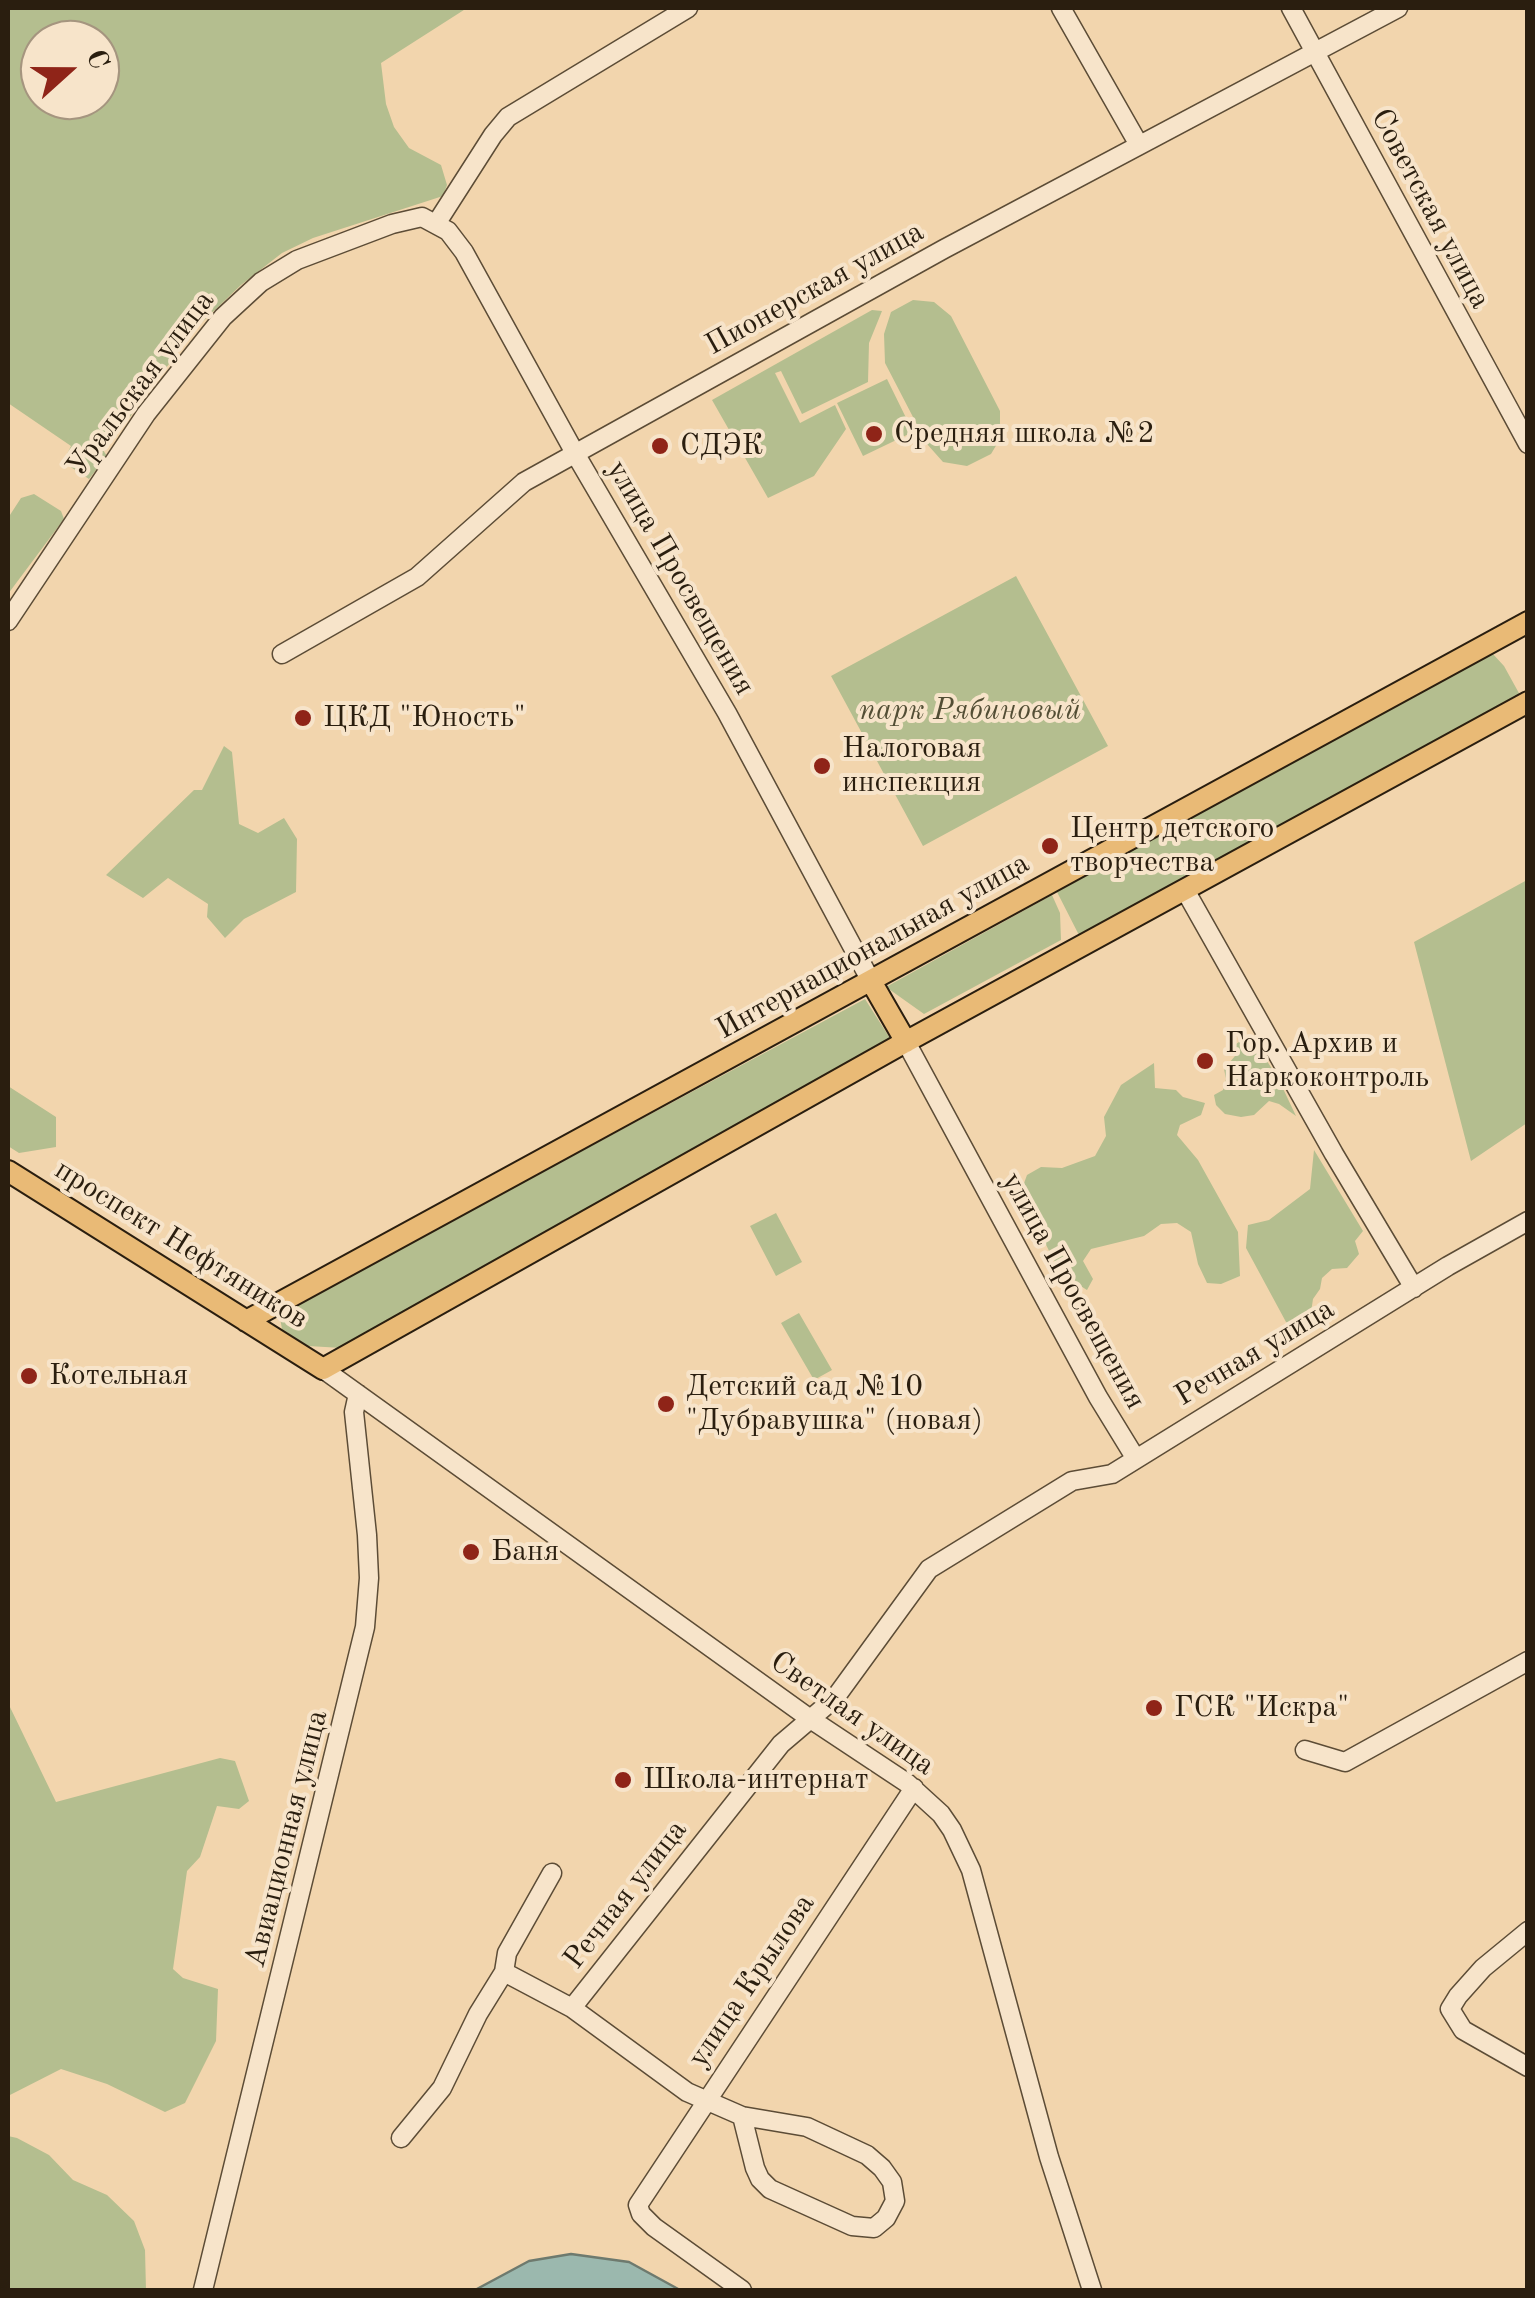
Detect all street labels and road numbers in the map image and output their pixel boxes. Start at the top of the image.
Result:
street label: Советская улица [1362,103,1498,315]
street label: Пионерская улица [700,214,930,364]
street label: Уральская улица [59,284,223,484]
street label: улица Просвещения [598,454,762,702]
street label: Интернациональная улица [710,846,1036,1048]
street label: проспект Нефтяников [48,1152,314,1338]
street label: улица Просвещения [993,1166,1153,1416]
street label: Речная улица [1169,1291,1341,1415]
street label: Светлая улица [763,1644,941,1784]
street label: Авиационная улица [238,1706,336,1972]
street label: Речная улица [557,1813,695,1977]
street label: улица Крылова [681,1887,823,2075]

